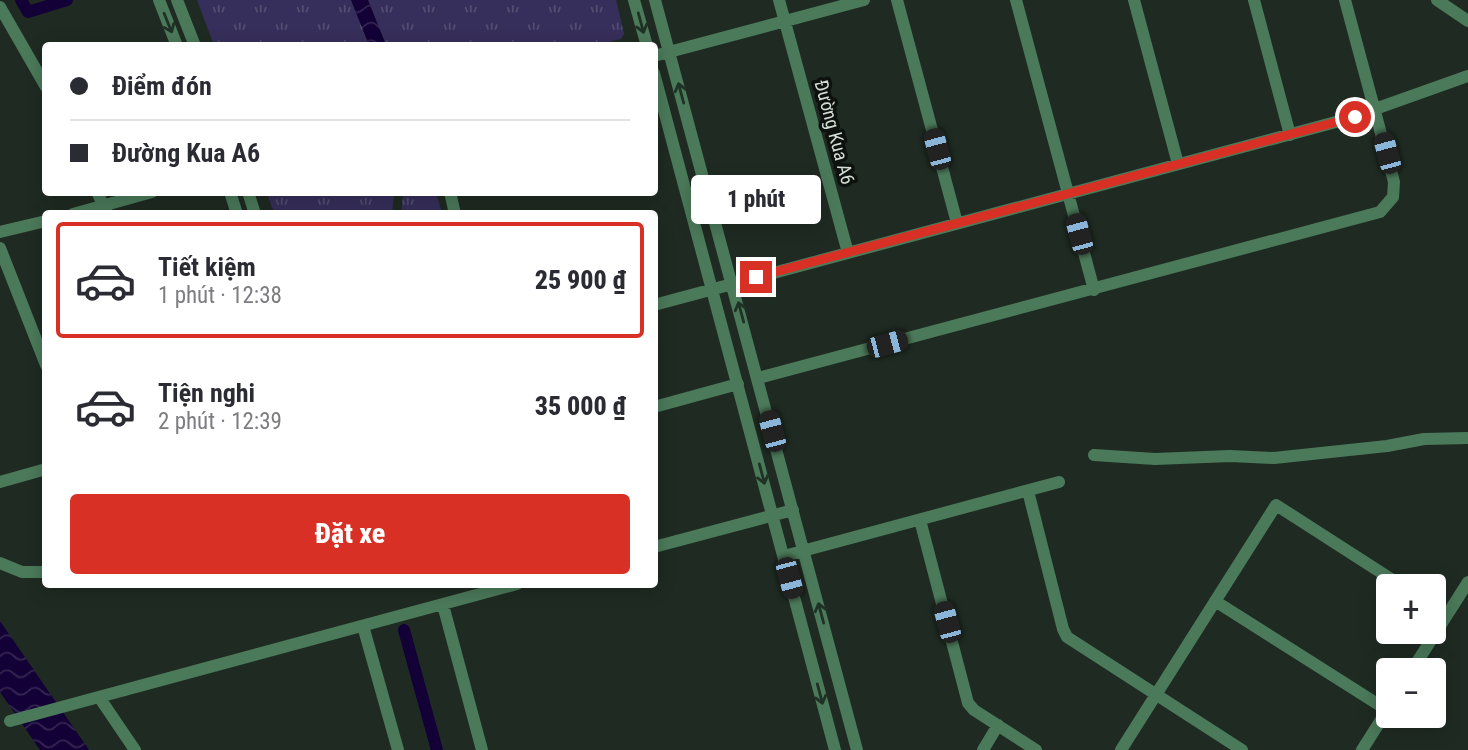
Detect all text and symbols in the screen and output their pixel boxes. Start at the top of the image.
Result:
one-way arrow [163,11,176,33]
one-way arrow [635,12,648,34]
text: Điểm đón [112,71,212,101]
street label: Đường Kua A6 [810,77,859,187]
one-way arrow [673,82,686,104]
route start [1339,101,1371,133]
car [922,126,953,172]
car [1372,130,1403,176]
text: Đường Kua A6 [112,138,260,168]
callout: 1 phút [691,176,821,224]
text: 1 phút [727,186,785,213]
car [1064,211,1095,257]
icon: car [74,249,137,312]
text: Tiết kiệm [158,252,256,282]
route end [740,261,772,293]
text: 25 900 ₫ [535,265,626,295]
text: 1 phút · 12:38 [158,282,282,309]
one-way arrow [734,301,747,324]
car [864,328,911,360]
icon: car [74,375,137,438]
text: Tiện nghi [158,378,255,408]
text: 35 000 ₫ [535,391,626,421]
text: 2 phút · 12:39 [158,408,282,435]
car [757,408,788,454]
one-way arrow [756,462,769,485]
button: Đặt xe [70,494,630,574]
car [774,555,805,601]
map controls [1376,574,1446,728]
button: + [1376,574,1446,644]
car [932,599,963,645]
one-way arrow [814,602,827,625]
button: − [1376,658,1446,728]
one-way arrow [814,682,827,705]

